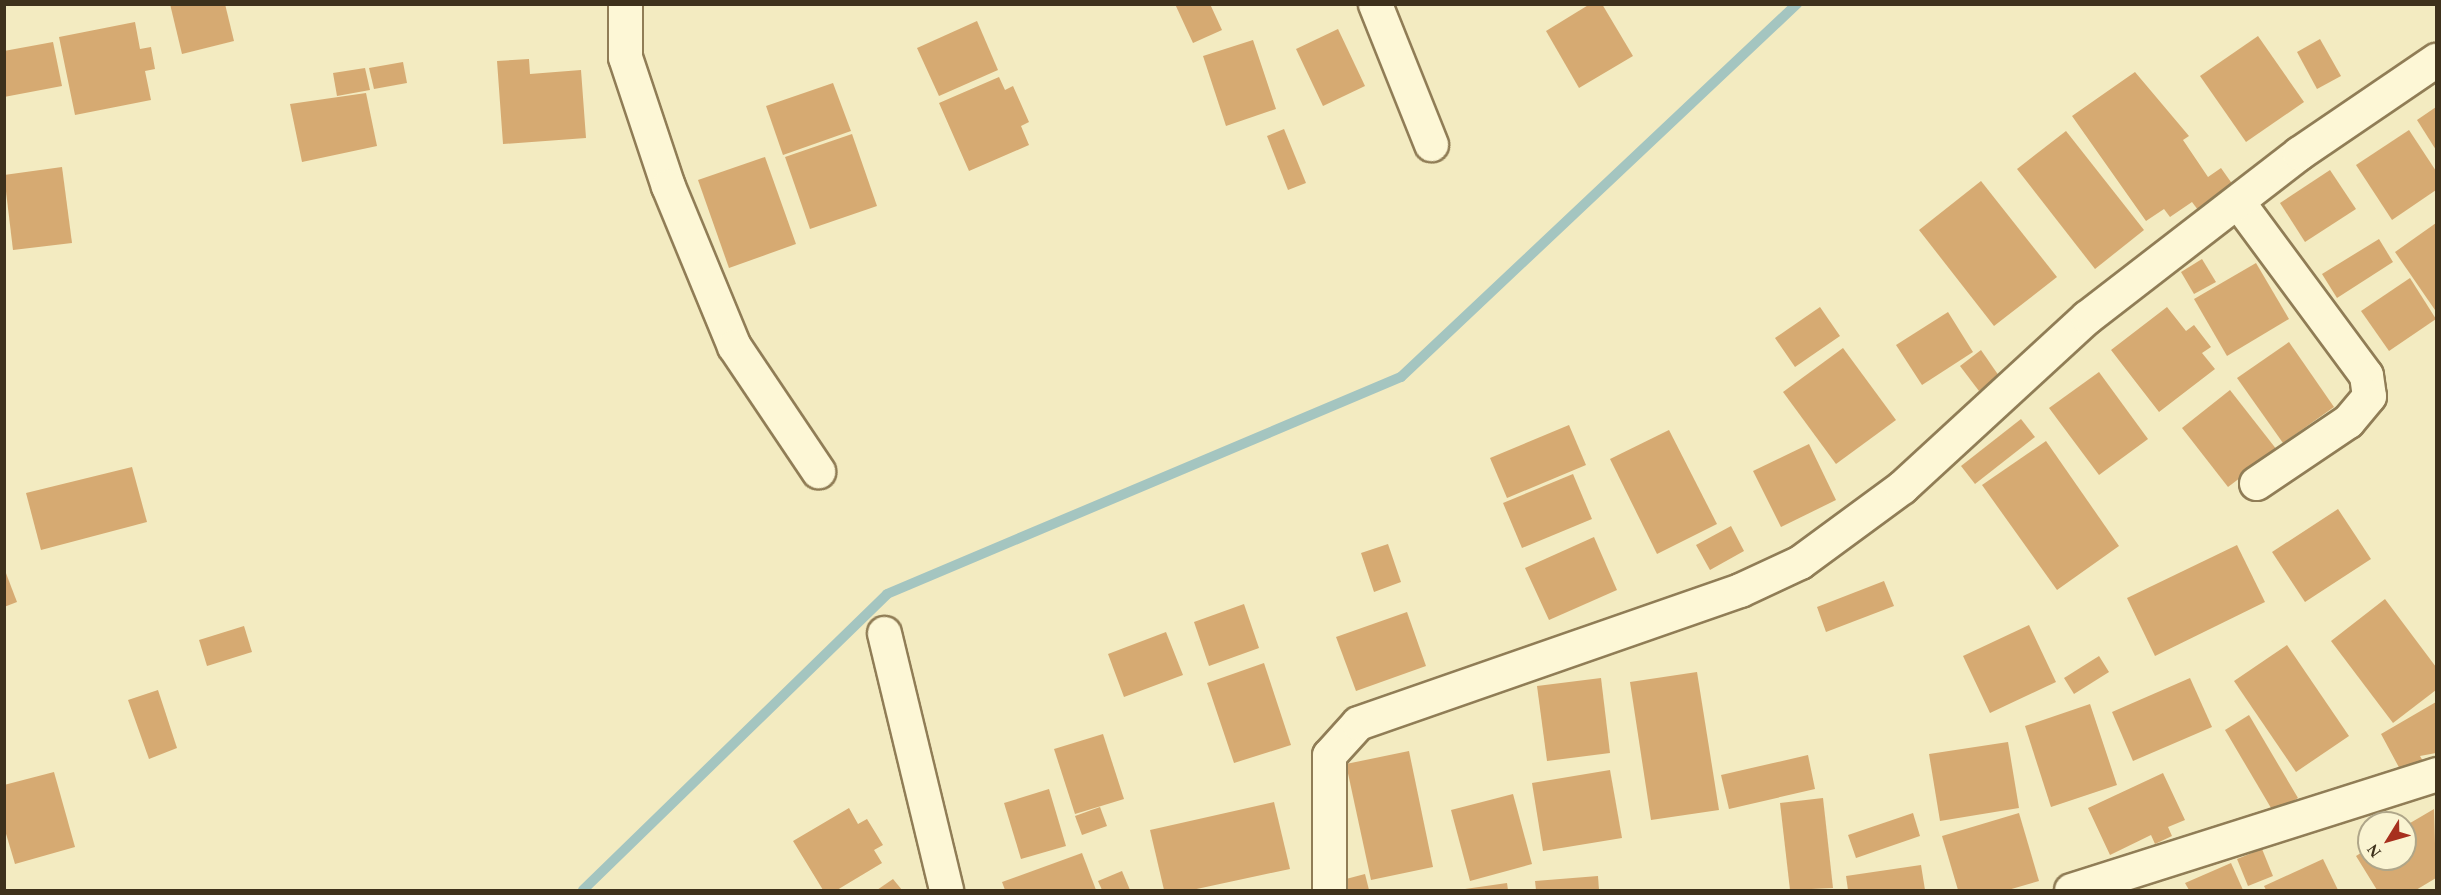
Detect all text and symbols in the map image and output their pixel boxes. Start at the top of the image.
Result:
north arrow [2357,811,2417,871]
text: N [2364,841,2384,861]

